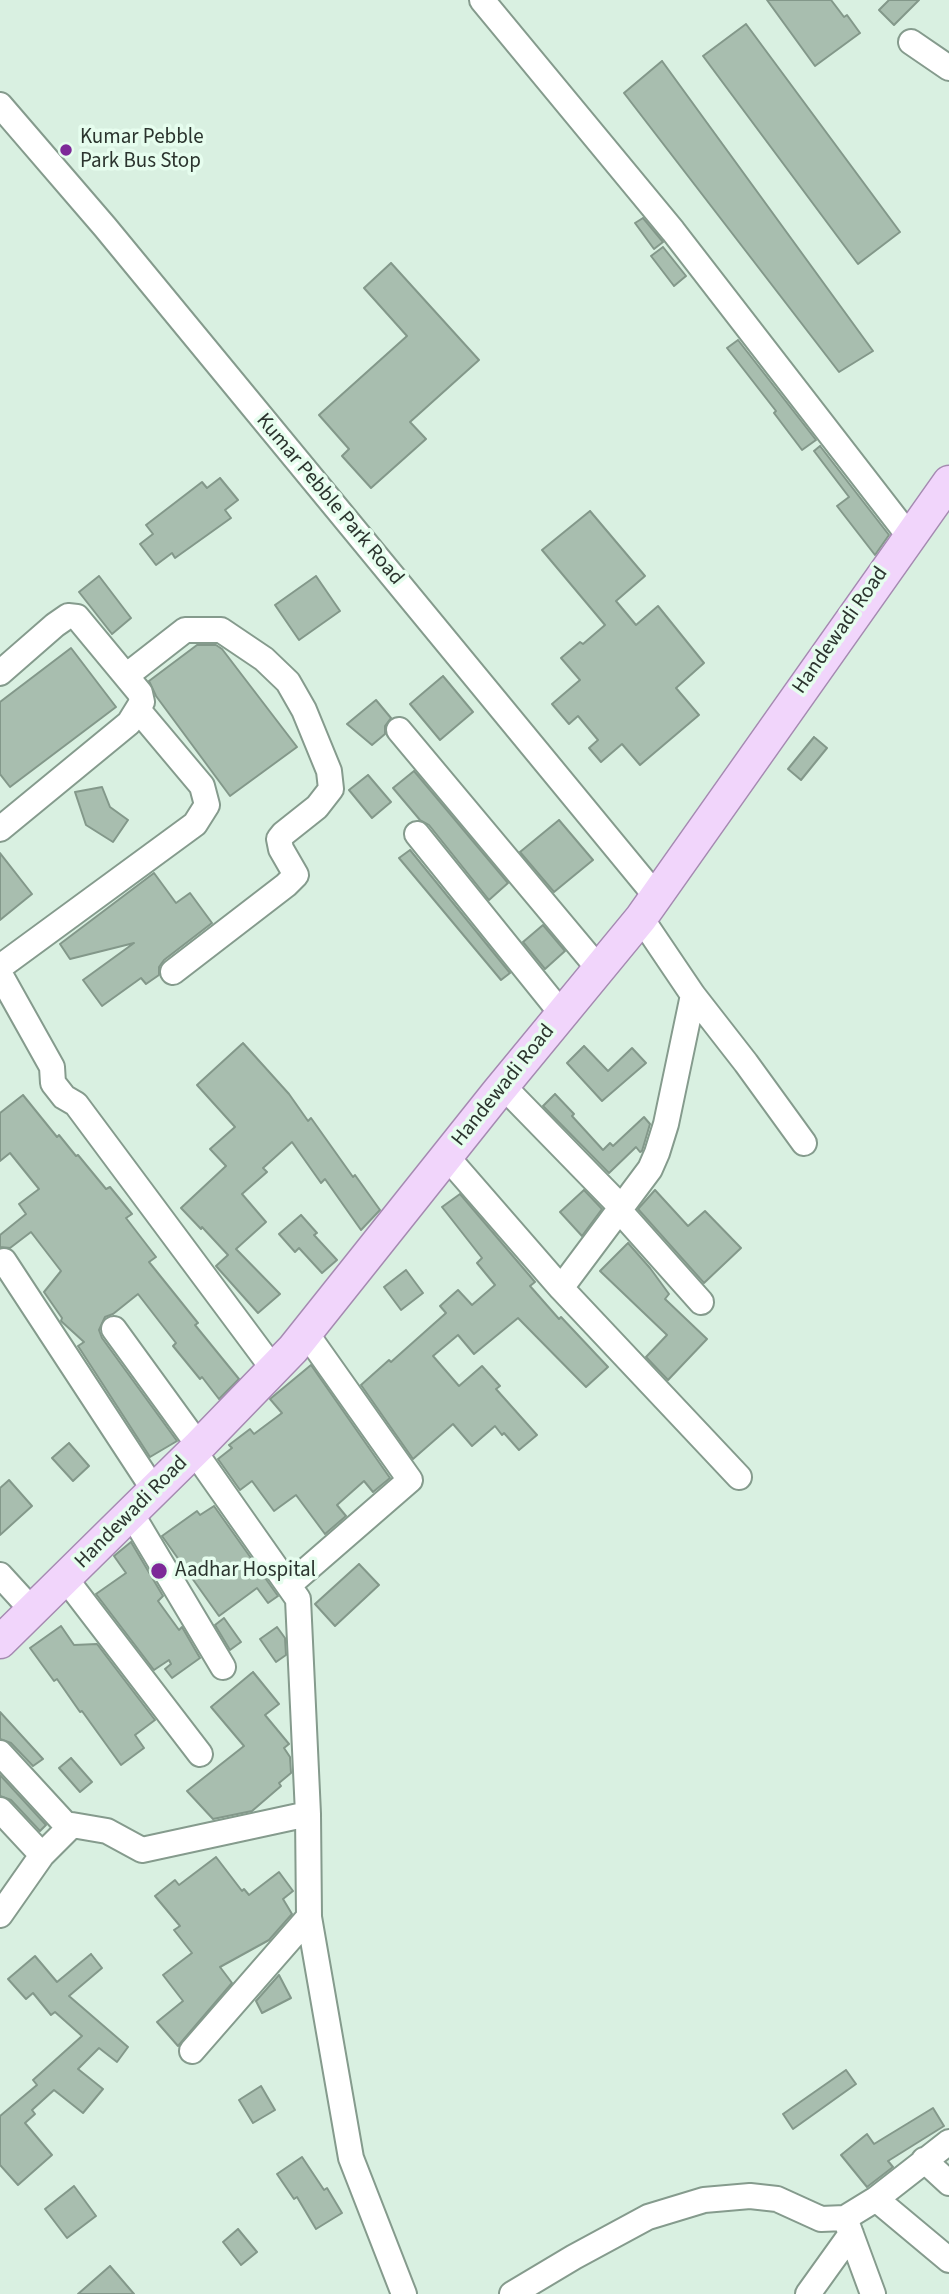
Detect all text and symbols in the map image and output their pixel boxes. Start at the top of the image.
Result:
place label: Kumar Pebble Park Bus Stop [80,125,204,175]
marker: Kumar Pebble Park Bus Stop [58,142,74,158]
street label: Kumar Pebble Park Road [250,409,408,591]
street label: Handewadi Road [788,563,894,699]
street label: Handewadi Road [447,1020,561,1152]
street label: Handewadi Road [70,1451,194,1575]
place label: Aadhar Hospital [175,1558,316,1584]
marker: Aadhar Hospital [149,1561,169,1581]

